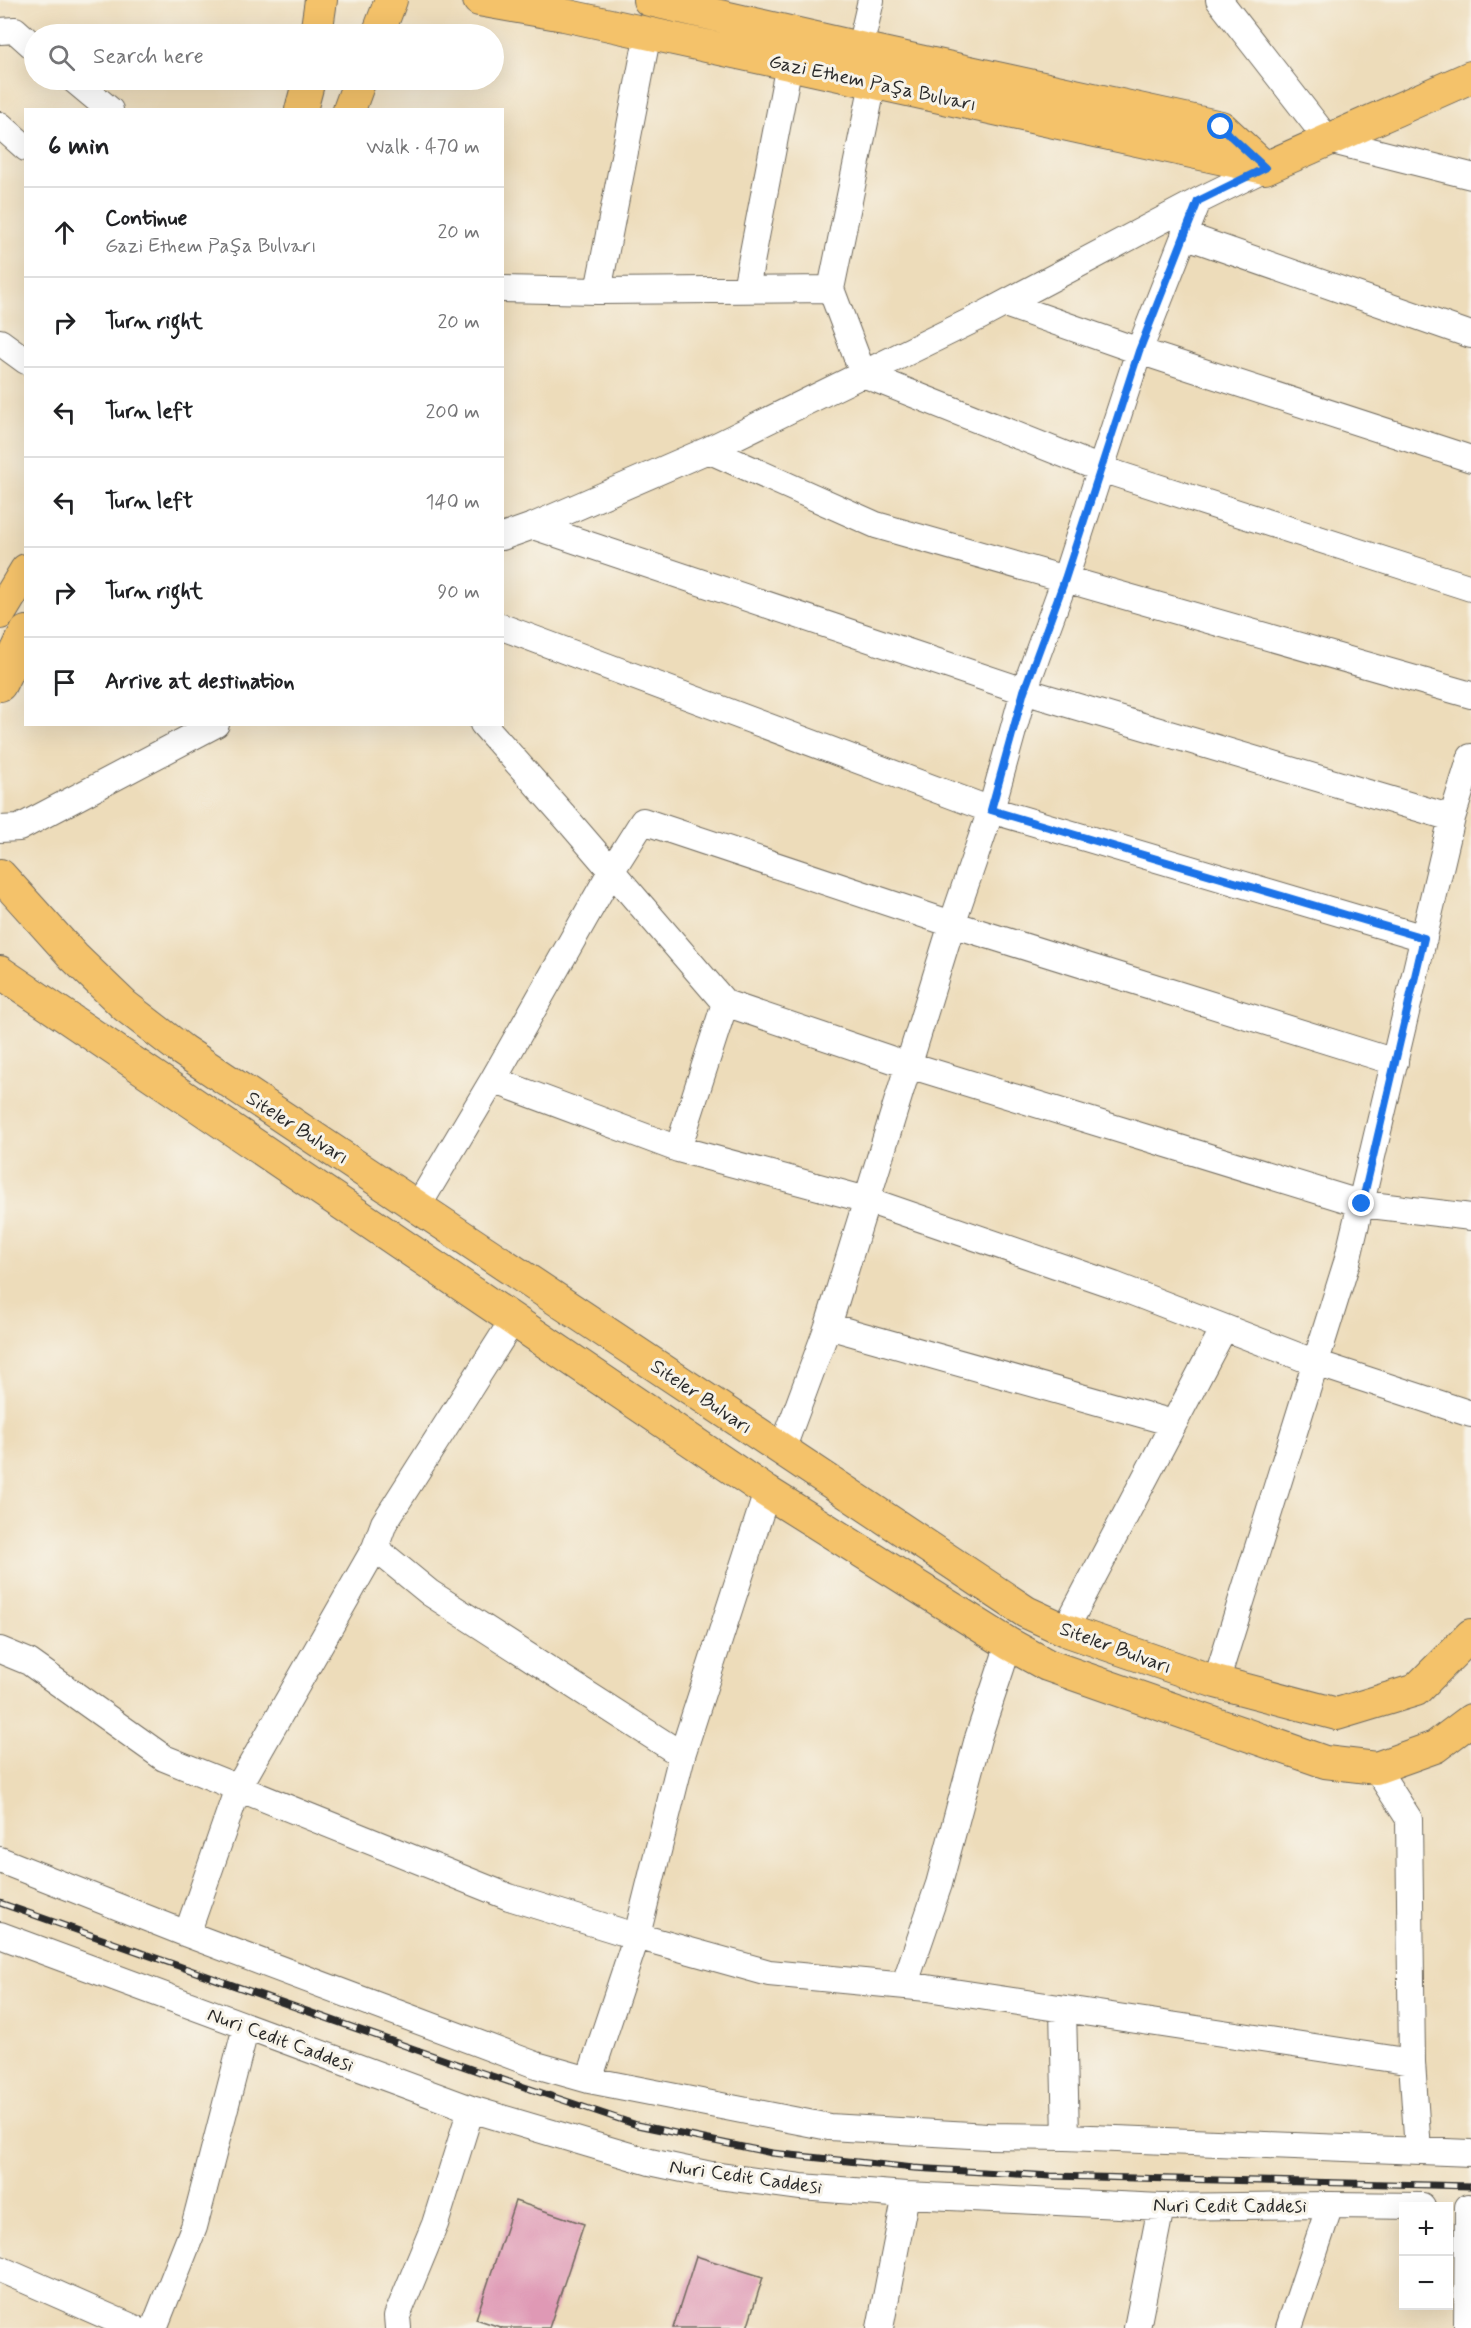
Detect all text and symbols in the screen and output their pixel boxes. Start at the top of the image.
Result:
search box [24,24,504,90]
icon: search [45,41,78,74]
text: Search here [93,43,204,71]
street label: Gazi Ethem Paşa Bulvarı [766,48,979,119]
route start [1207,113,1233,139]
text: 6 min [48,130,110,164]
text: Walk · 470 m [366,134,480,161]
text: Continue [105,205,187,233]
icon: ahead [48,216,81,249]
text: 20 m [437,219,480,246]
text: Gazi Ethem Paşa Bulvarı [105,233,317,260]
icon: right [48,306,81,339]
text: Turn right [105,308,203,336]
text: 20 m [437,309,480,336]
icon: left [48,396,81,429]
text: Turn left [105,398,193,426]
text: 200 m [425,399,480,426]
icon: left [48,486,81,519]
text: Turn left [105,488,193,516]
text: 140 m [426,489,480,516]
icon: right [48,576,81,609]
text: Turn right [105,578,203,606]
text: 90 m [437,579,480,606]
icon: arrive [48,666,81,699]
text: Arrive at destination [105,668,295,696]
street label: Siteler Bulvarı [241,1085,354,1172]
route end [1348,1190,1374,1216]
street label: Siteler Bulvarı [645,1353,757,1441]
street label: Siteler Bulvarı [1056,1616,1175,1681]
street label: Nuri Cedit Caddesi [204,2001,357,2079]
street label: Nuri Cedit Caddesi [668,2153,824,2202]
street label: Nuri Cedit Caddesi [1153,2193,1307,2220]
map controls [1399,2202,1453,2310]
button: + [1399,2202,1453,2256]
button: − [1399,2256,1453,2310]

